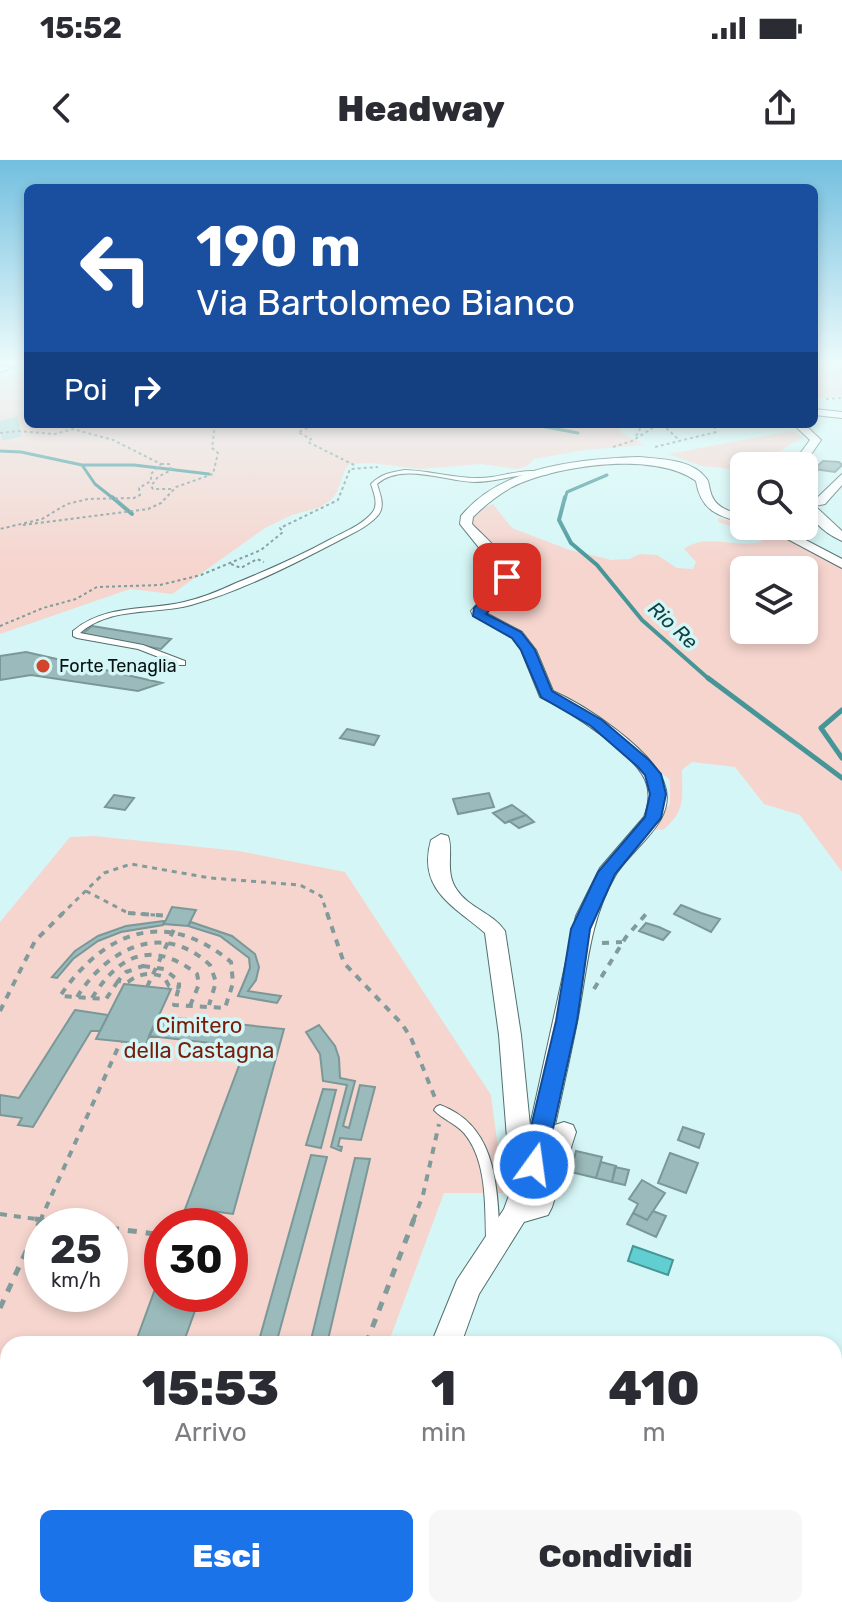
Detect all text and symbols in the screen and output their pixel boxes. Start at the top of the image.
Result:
text: 15:52 [40,10,122,46]
icon: back [40,86,84,130]
icon: share [758,86,802,130]
text: Headway [337,87,505,130]
text: 190 m [196,214,361,280]
icon: left [64,216,168,320]
text: Via Bartolomeo Bianco [196,281,575,324]
icon: right [124,368,168,412]
text: Poi [64,372,108,408]
map controls [730,452,818,644]
button: search [730,452,818,540]
pin [473,543,541,611]
icon: arrive [485,555,529,599]
button: layers [730,556,818,644]
water label: Rio Re [643,596,703,654]
place label: Forte Tenaglia [59,655,177,677]
marker: Forte Tenaglia [34,657,52,675]
park label: Cimitero della Castagna [124,1012,275,1064]
position arrow [492,1123,576,1207]
speed limit sign: 30 [144,1208,248,1312]
text: 25 [50,1226,102,1273]
text: km/h [51,1268,101,1292]
text: 15:53 [142,1360,279,1417]
text: 1 [431,1360,456,1417]
text: 410 [608,1360,700,1417]
text: Arrivo [174,1417,247,1448]
text: min [421,1417,466,1448]
text: m [643,1417,666,1448]
button: Esci [40,1510,413,1602]
button: Condividi [429,1510,802,1602]

